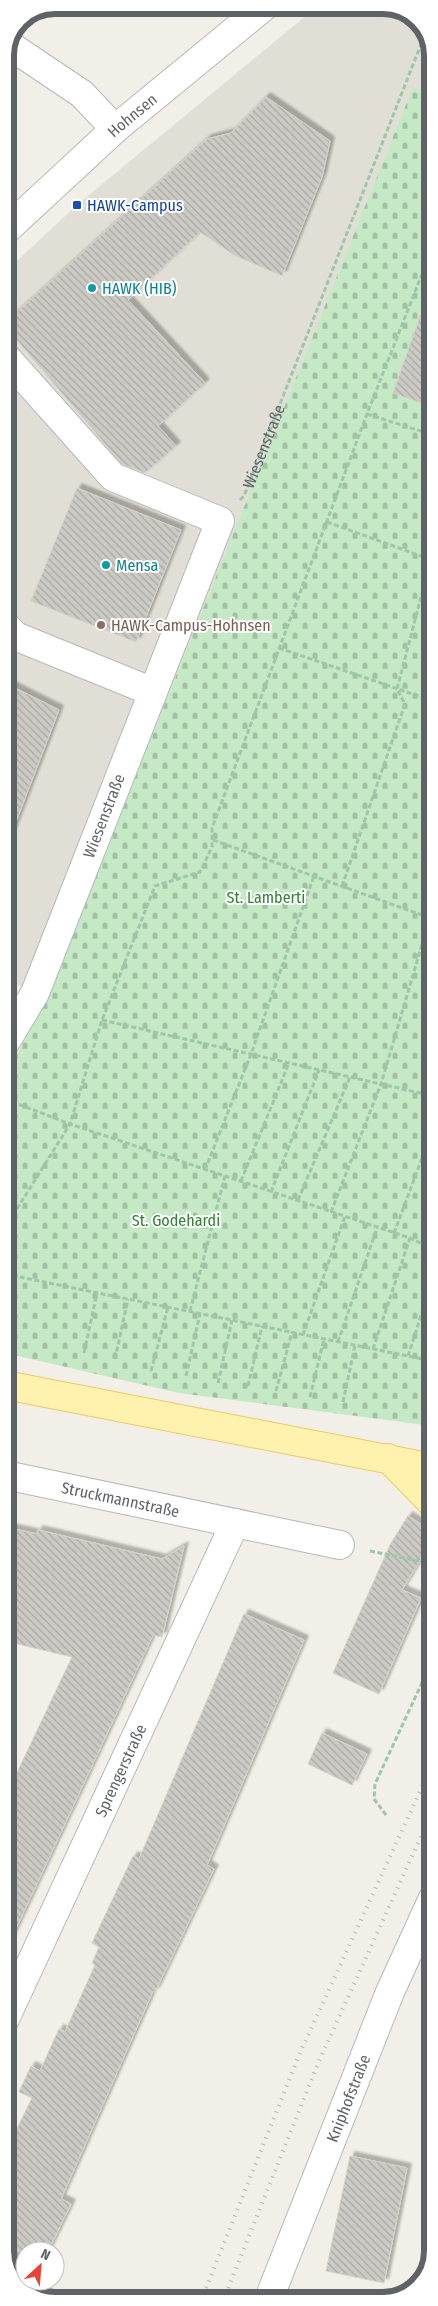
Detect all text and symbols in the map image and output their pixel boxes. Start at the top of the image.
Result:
street label: Hohnsen [103,89,161,141]
place label: HAWK-Campus [87,196,183,215]
marker: HAWK-Campus [71,199,83,211]
place label: HAWK (HIB) [102,279,177,298]
marker: HAWK (HIB) [86,282,98,294]
street label: Wiesenstraße [238,402,288,491]
place label: Mensa [116,556,158,575]
marker: Mensa [100,559,112,571]
place label: HAWK-Campus-Hohnsen [111,616,271,635]
marker: HAWK-Campus-Hohnsen [95,619,107,631]
street label: Wiesenstraße [79,771,129,861]
park label: St. Lamberti [227,888,305,907]
park label: St. Godehardi [132,1211,220,1230]
street label: Struckmannstraße [60,1478,181,1521]
street label: Sprengerstraße [91,1721,150,1820]
street label: Kniphofstraße [322,2052,374,2145]
north arrow [15,2241,65,2291]
text: N [38,2245,53,2264]

